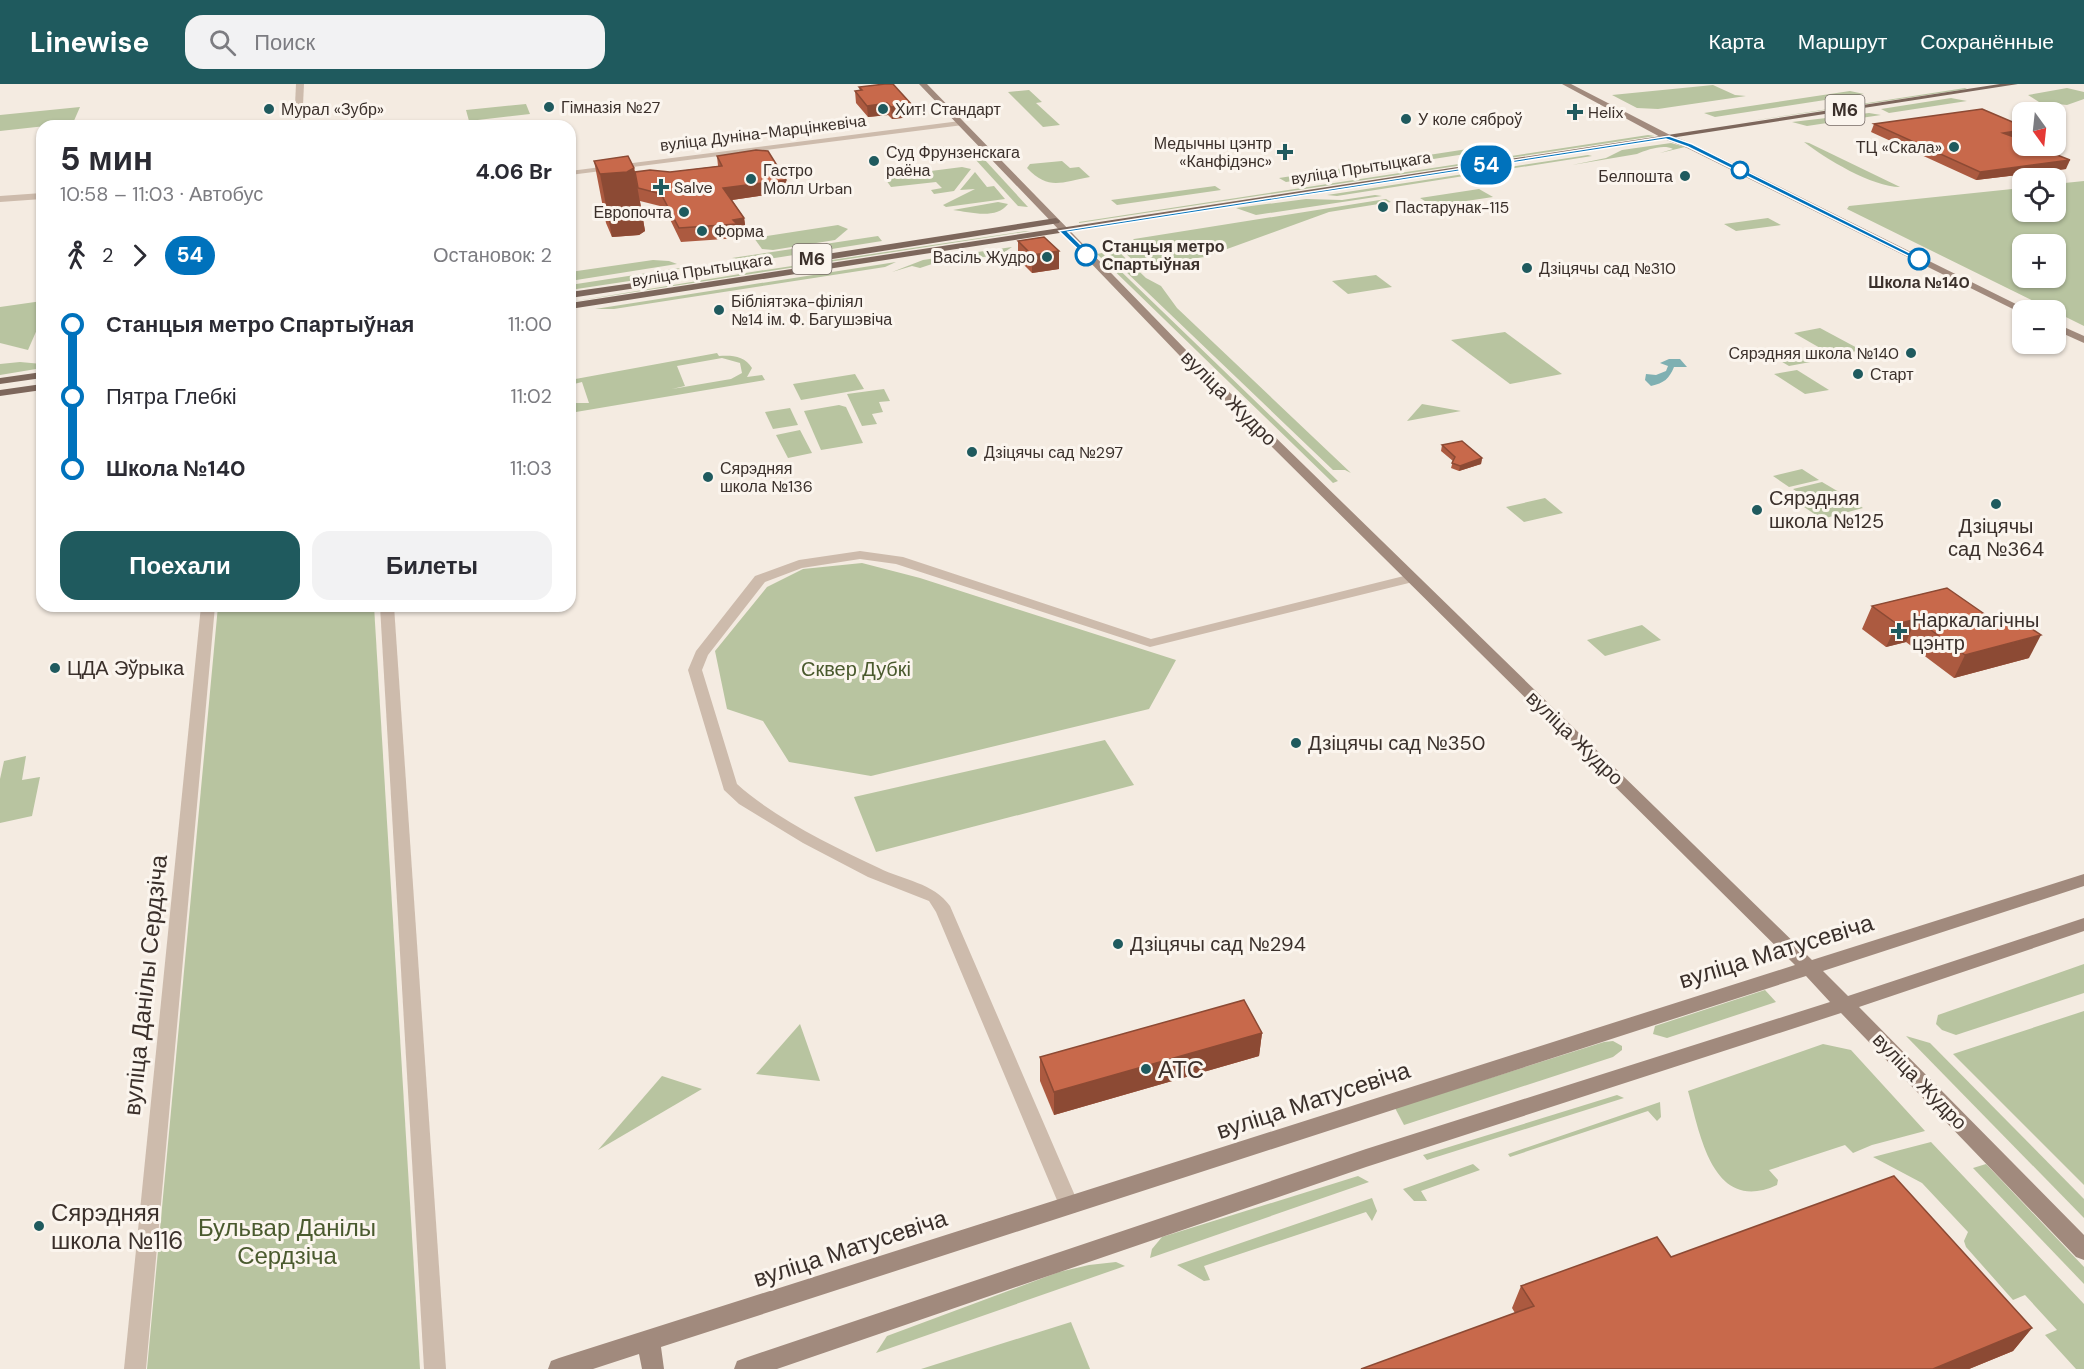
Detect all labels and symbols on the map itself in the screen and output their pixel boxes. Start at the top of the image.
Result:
road number: М6 [1826,95,1864,125]
place label: Гімназія №27 [561,97,660,118]
place label: Мурал «Зубр» [281,99,384,120]
place label: Хит! Стандарт [895,99,1001,120]
marker: Гімназія №27 [542,100,556,114]
marker: Мурал «Зубр» [262,102,276,116]
marker: Хит! Стандарт [876,102,890,116]
place label: Helix [1588,102,1623,123]
north arrow [2012,102,2066,156]
marker: Helix [1566,103,1584,121]
place label: У коле сяброў [1418,109,1522,130]
street label: вуліца Дуніна-Марцінкевіча [659,110,867,156]
marker: У коле сяброў [1399,112,1413,126]
place label: Медычны цэнтр «Канфідэнс» [1154,133,1272,172]
place label: ТЦ «Скала» [1856,137,1942,158]
marker: ТЦ «Скала» [1947,140,1961,154]
place label: Суд Фрунзенскага раёна [886,142,1020,181]
marker: Медычны цэнтр «Канфідэнс» [1276,143,1294,161]
line badge: 54 [1459,146,1513,184]
street label: вуліца Прытыцкага [1289,147,1433,189]
marker: Суд Фрунзенскага раёна [867,154,881,168]
place label: Гастро Молл Urban [763,160,852,199]
unlabelled marker [1731,161,1749,179]
place label: Белпошта [1598,166,1673,187]
marker: Белпошта [1678,169,1692,183]
marker: Гастро Молл Urban [744,172,758,186]
place label: Salve [674,177,713,198]
marker: Salve [652,178,670,196]
place label: Пастарунак-115 [1395,197,1509,218]
marker: Пастарунак-115 [1376,200,1390,214]
place label: Европочта [593,202,672,223]
marker: Европочта [677,205,691,219]
place label: Форма [714,221,764,242]
marker: Форма [695,224,709,238]
place label: Станцыя метро Спартыўная [1102,236,1225,275]
road number: М6 [792,244,832,274]
marker: Станцыя метро Спартыўная [1075,244,1097,266]
place label: Васіль Жудро [933,247,1035,268]
marker: Школа №140 [1908,248,1930,270]
street label: вуліца Прытыцкага [630,249,774,291]
marker: Васіль Жудро [1040,250,1054,264]
place label: Дзіцячы сад №310 [1539,258,1676,279]
marker: Дзіцячы сад №310 [1520,261,1534,275]
place label: Школа №140 [1868,272,1970,293]
place label: Бібліятэка-філіял №14 ім. Ф. Багушэвіча [731,291,892,330]
marker: Бібліятэка-філіял №14 ім. Ф. Багушэвіча [712,303,726,317]
place label: Сярэдняя школа №140 [1728,343,1899,364]
street label: вуліца Жудро [1176,345,1282,451]
marker: Сярэдняя школа №140 [1904,346,1918,360]
place label: Старт [1870,364,1914,385]
marker: Старт [1851,367,1865,381]
place label: Дзіцячы сад №297 [984,442,1123,463]
marker: Дзіцячы сад №297 [965,445,979,459]
place label: Сярэдняя школа №136 [720,458,813,497]
marker: Сярэдняя школа №136 [701,470,715,484]
place label: Сярэдняя школа №125 [1769,485,1884,534]
marker: Дзіцячы сад №364 [1989,497,2003,511]
marker: Сярэдняя школа №125 [1750,503,1764,517]
place label: Дзіцячы сад №364 [1948,513,2044,562]
place label: Наркалагічны цэнтр [1912,607,2039,656]
marker: Наркалагічны цэнтр [1890,622,1908,640]
place label: ЦДА Эўрыка [67,655,185,681]
park label: Сквер Дубкі [801,656,911,682]
marker: ЦДА Эўрыка [48,661,62,675]
street label: вуліца Жудро [1521,685,1629,791]
place label: Дзіцячы сад №350 [1308,730,1486,756]
marker: Дзіцячы сад №350 [1289,736,1303,750]
street label: вуліца Данілы Сердзіча [116,852,174,1117]
street label: вуліца Матусевіча [1675,906,1878,995]
place label: Дзіцячы сад №294 [1130,931,1306,957]
marker: Дзіцячы сад №294 [1111,937,1125,951]
street label: вуліца Жудро [1867,1027,1973,1135]
place label: АТС [1158,1054,1204,1085]
street label: вуліца Матусевіча [1212,1054,1414,1146]
marker: АТС [1139,1062,1153,1076]
place label: Сярэдняя школа №116 [51,1197,183,1256]
street label: вуліца Матусевіча [749,1202,951,1294]
park label: Бульвар Данілы Сердзіча [198,1212,376,1271]
marker: Сярэдняя школа №116 [32,1219,46,1233]

